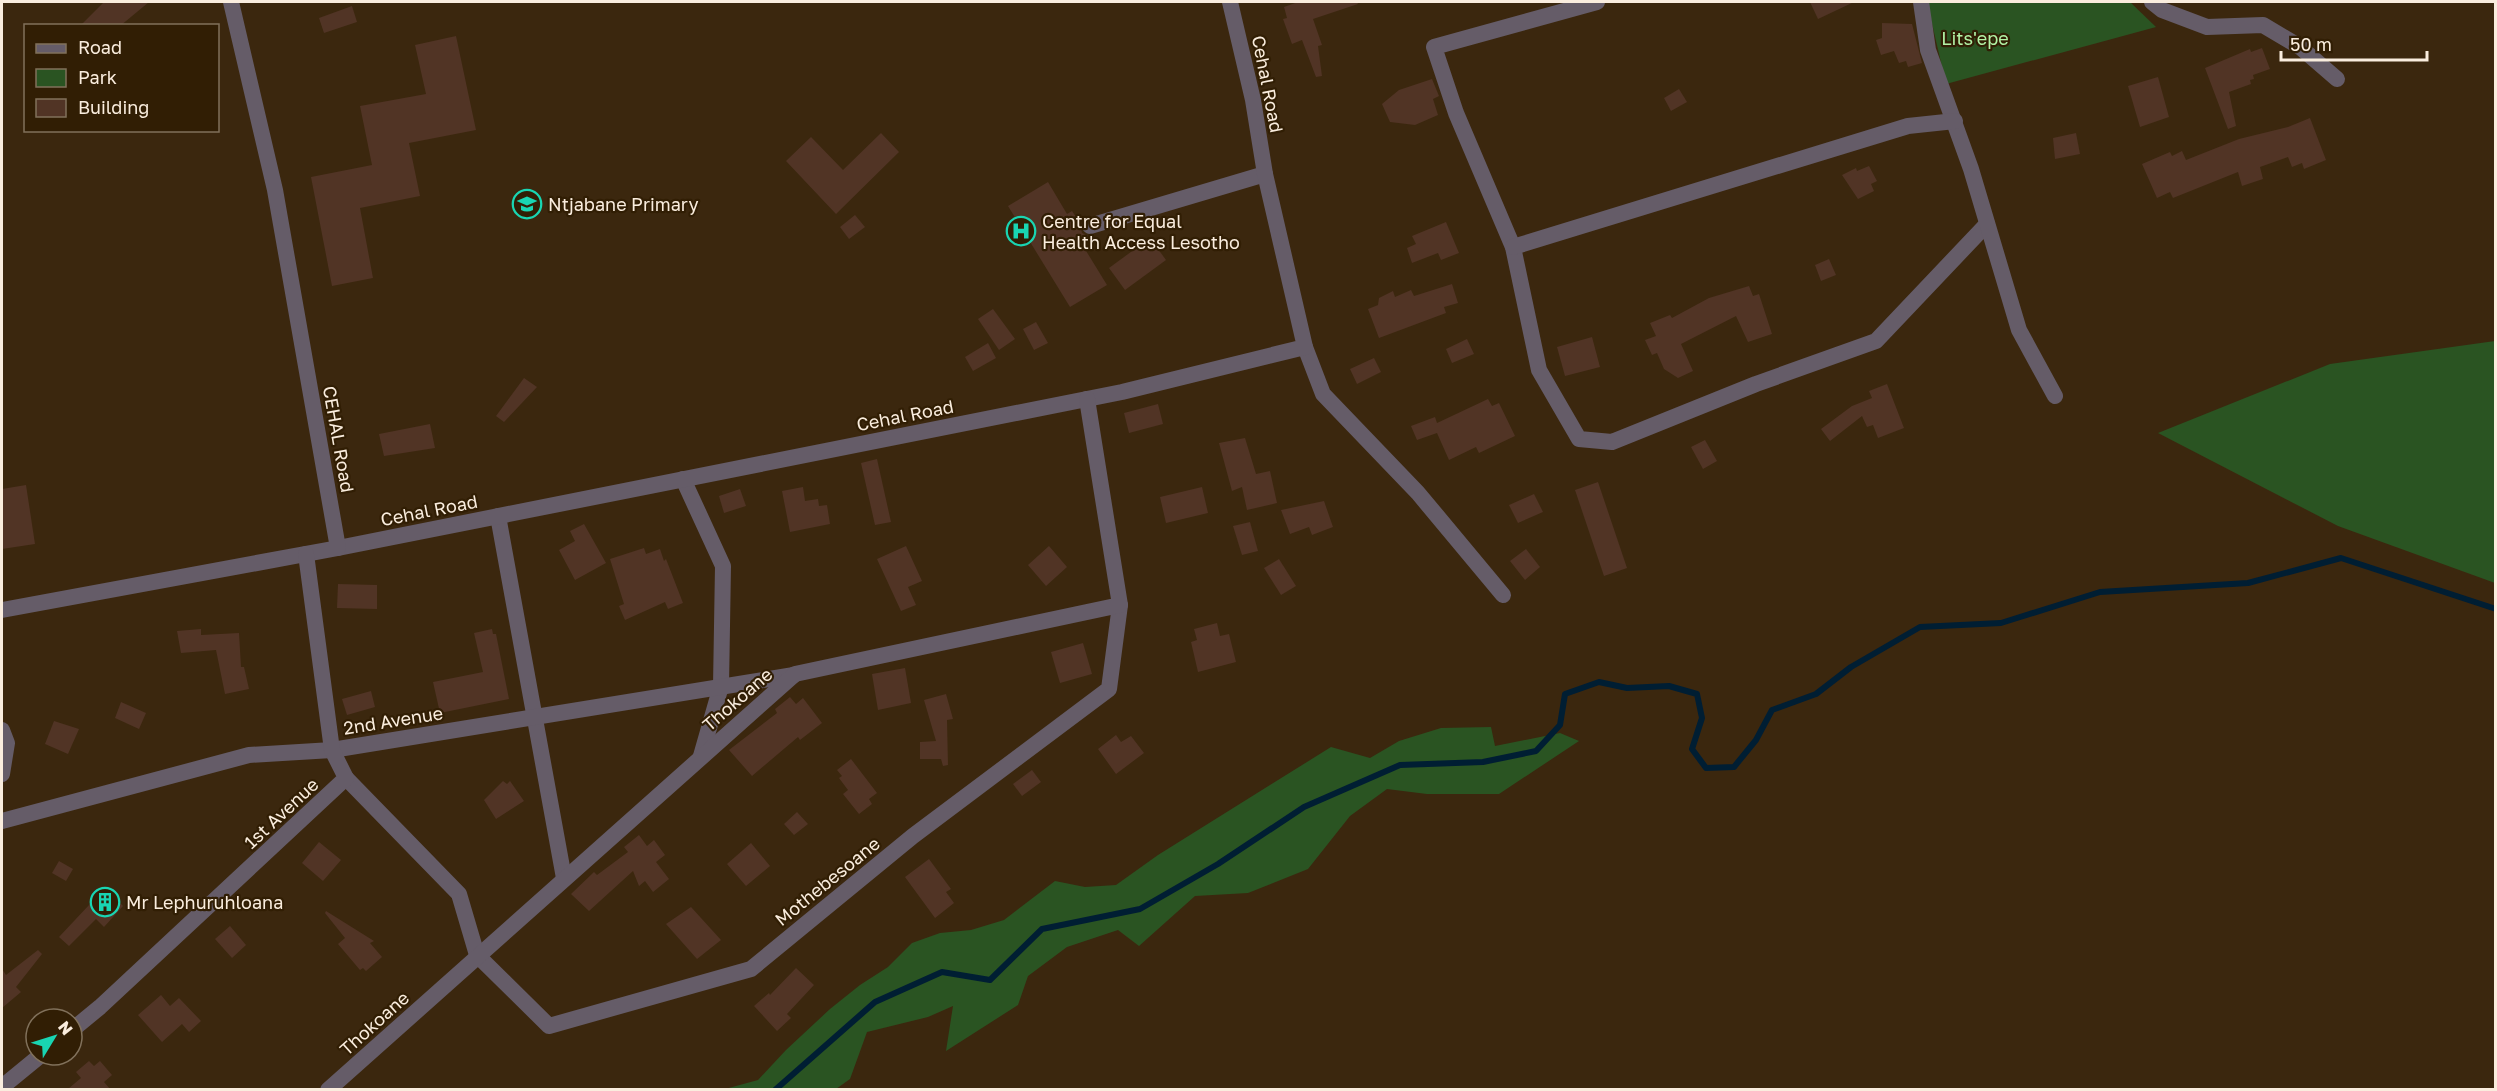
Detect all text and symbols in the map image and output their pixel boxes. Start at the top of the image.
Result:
legend [24,24,219,132]
scale bar [2281,24,2426,62]
park label: Lits'epe [1941,27,2009,49]
text: 50 m [2290,33,2332,55]
street label: Cehal Road [1248,34,1288,134]
text: Road [78,36,122,58]
text: Park [78,66,117,88]
text: Building [78,96,149,118]
school or university icon: Ntjabane Primary [511,188,543,220]
place label: Ntjabane Primary [548,193,699,215]
place label: Centre for Equal Health Access Lesotho [1042,210,1240,253]
hospital icon: Centre for Equal Health Access Lesotho [1005,215,1037,247]
street label: CEHAL Road [319,384,359,494]
street label: Cehal Road [855,395,955,435]
street label: Cehal Road [379,490,479,530]
street label: Thokoane [698,663,776,735]
street label: 2nd Avenue [342,701,444,739]
street label: 1st Avenue [239,773,323,853]
street label: Mothebesoane [770,832,884,930]
building icon: Mr Lephuruhloana [89,886,121,918]
place label: Mr Lephuruhloana [126,891,283,913]
street label: Thokoane [335,986,413,1060]
north arrow [24,1007,84,1067]
text: N [54,1017,77,1039]

